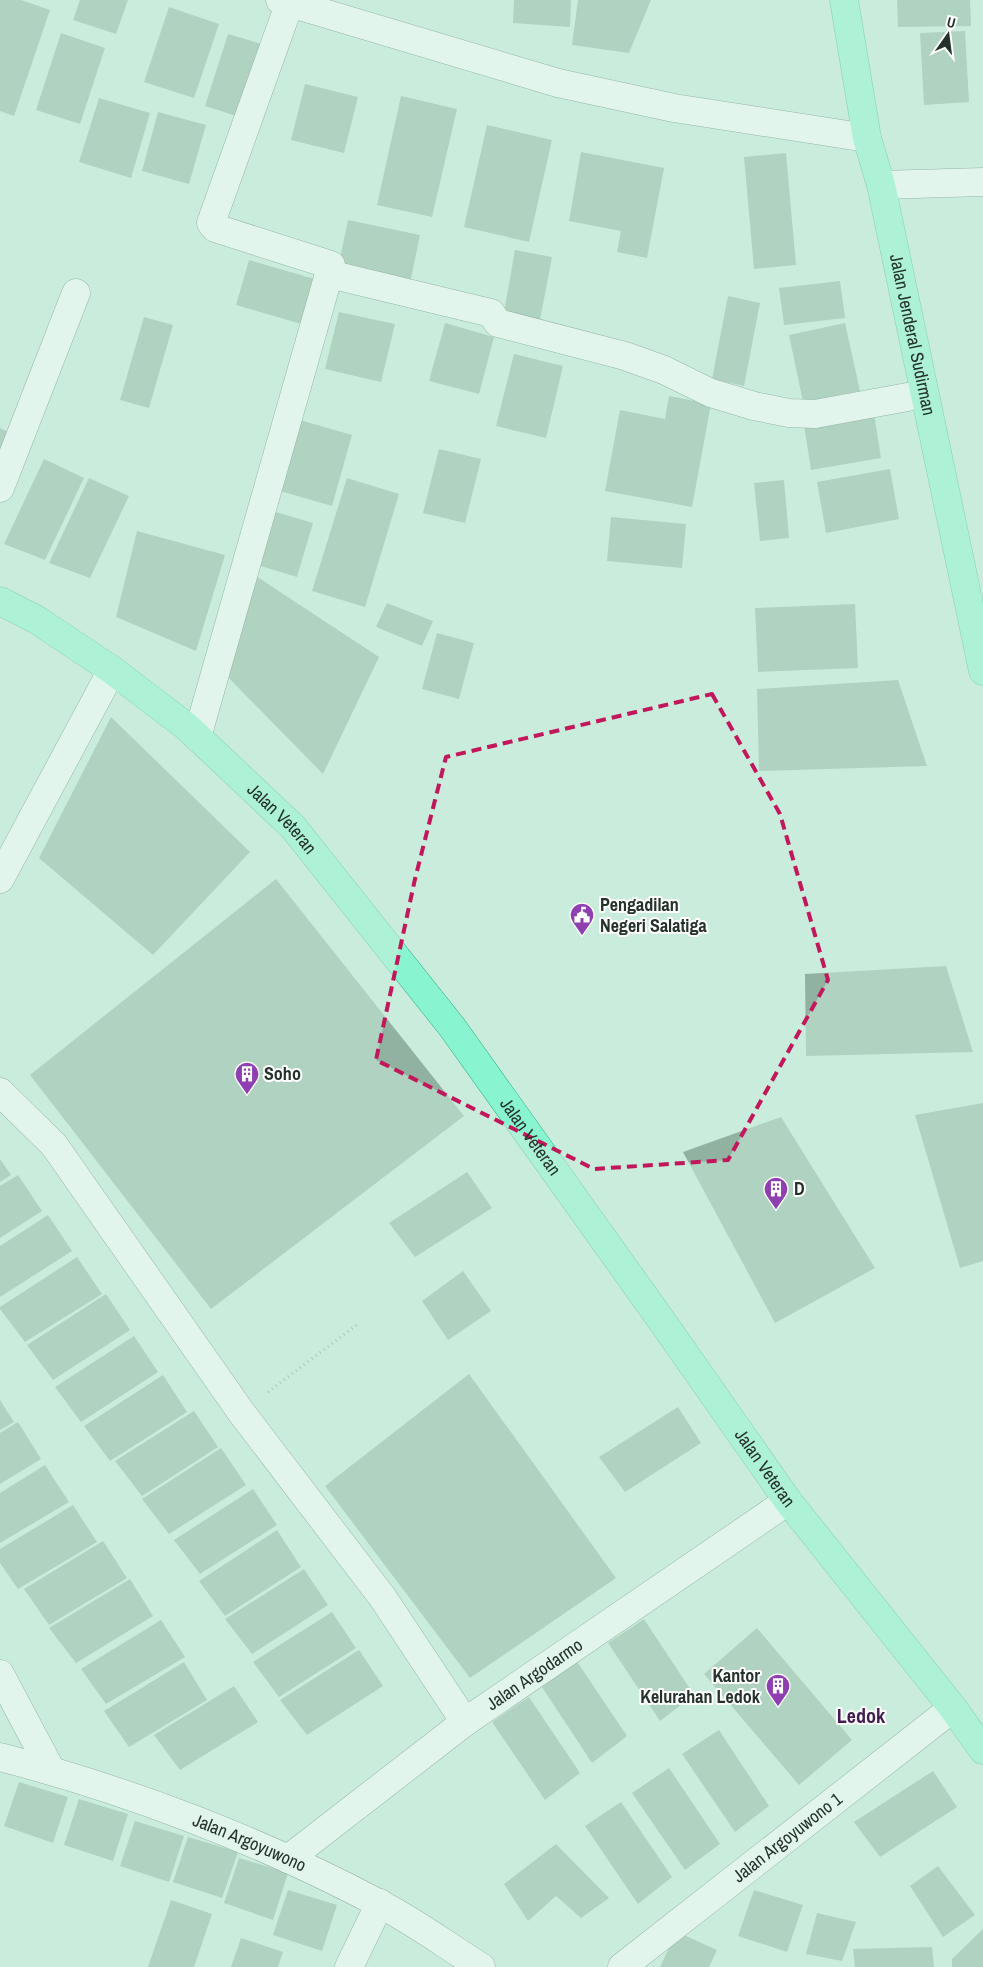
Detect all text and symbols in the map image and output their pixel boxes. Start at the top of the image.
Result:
north arrow [923,10,973,60]
text: U [945,13,957,32]
street label: Jalan Jenderal Sudirman [884,252,942,418]
street label: Jalan Veteran [242,777,323,859]
place label: Pengadilan Negeri Salatiga [600,892,707,938]
public building icon: Pengadilan Negeri Salatiga [569,902,595,936]
building icon: Soho [234,1061,260,1095]
place label: Soho [264,1061,301,1086]
street label: Jalan Veteran [494,1092,567,1181]
building icon: D [763,1176,789,1210]
place label: D [794,1176,805,1201]
street label: Jalan Veteran [729,1424,801,1512]
street label: Jalan Argodarmo [481,1632,587,1716]
place label: Kantor Kelurahan Ledok [640,1663,761,1709]
building icon: Kantor Kelurahan Ledok [765,1673,791,1707]
district label: Ledok [837,1702,886,1729]
street label: Jalan Argoyuwono 1 [727,1786,848,1888]
street label: Jalan Argoyuwono [189,1807,310,1878]

